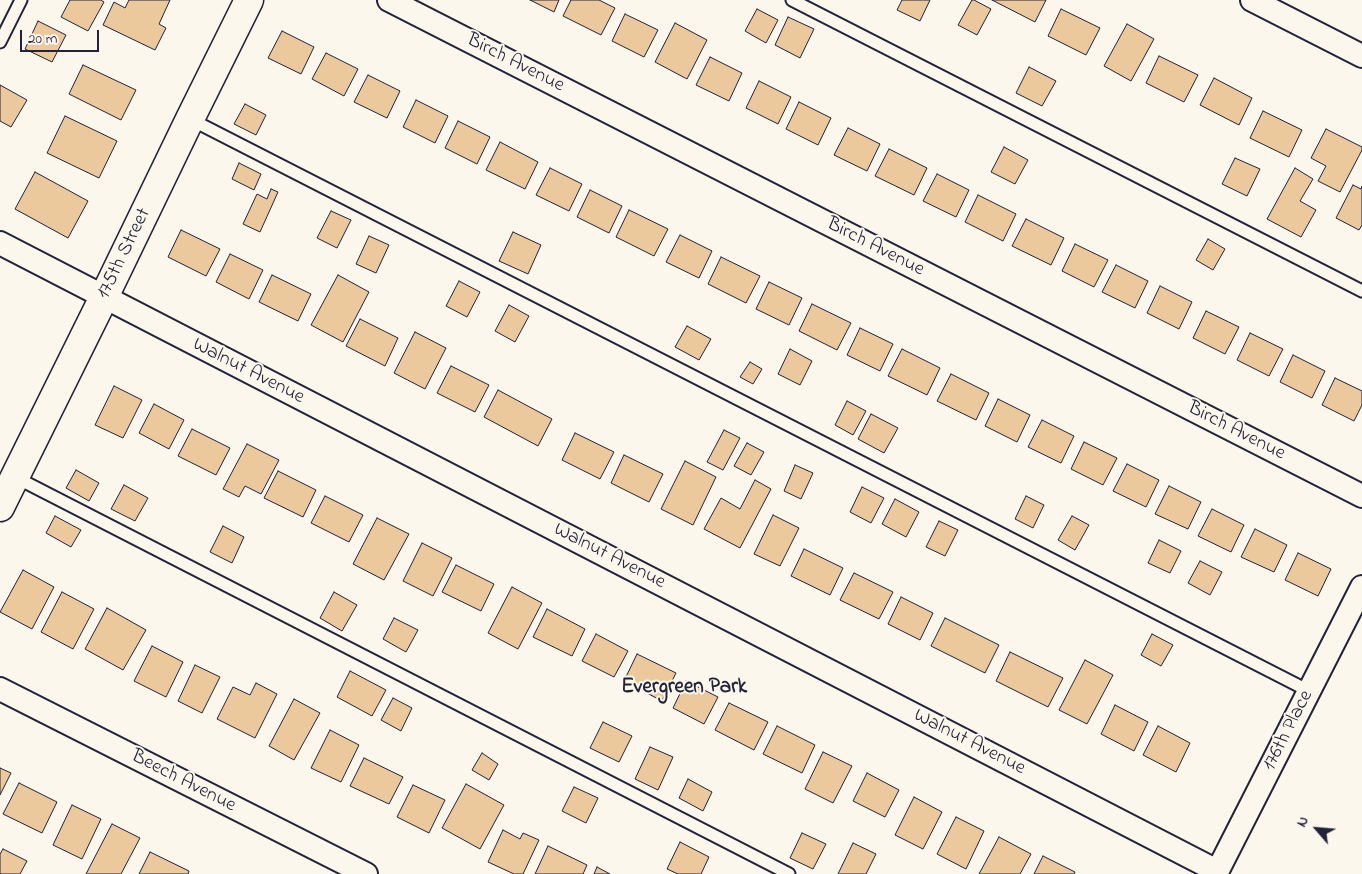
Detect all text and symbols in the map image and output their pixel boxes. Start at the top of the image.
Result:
scale bar [22,20,101,52]
text: 20 m [28,28,57,50]
street label: Birch Avenue [462,29,568,99]
street label: 175th Street [93,205,157,303]
street label: Birch Avenue [822,213,928,283]
street label: Walnut Avenue [188,334,308,410]
street label: Birch Avenue [1183,397,1289,467]
street label: Walnut Avenue [549,519,669,595]
district label: Evergreen Park [621,676,747,702]
street label: 176th Place [1259,687,1319,775]
street label: Walnut Avenue [909,705,1029,781]
street label: Beech Avenue [127,745,239,819]
north arrow [1292,804,1342,854]
text: N [1292,813,1315,831]

